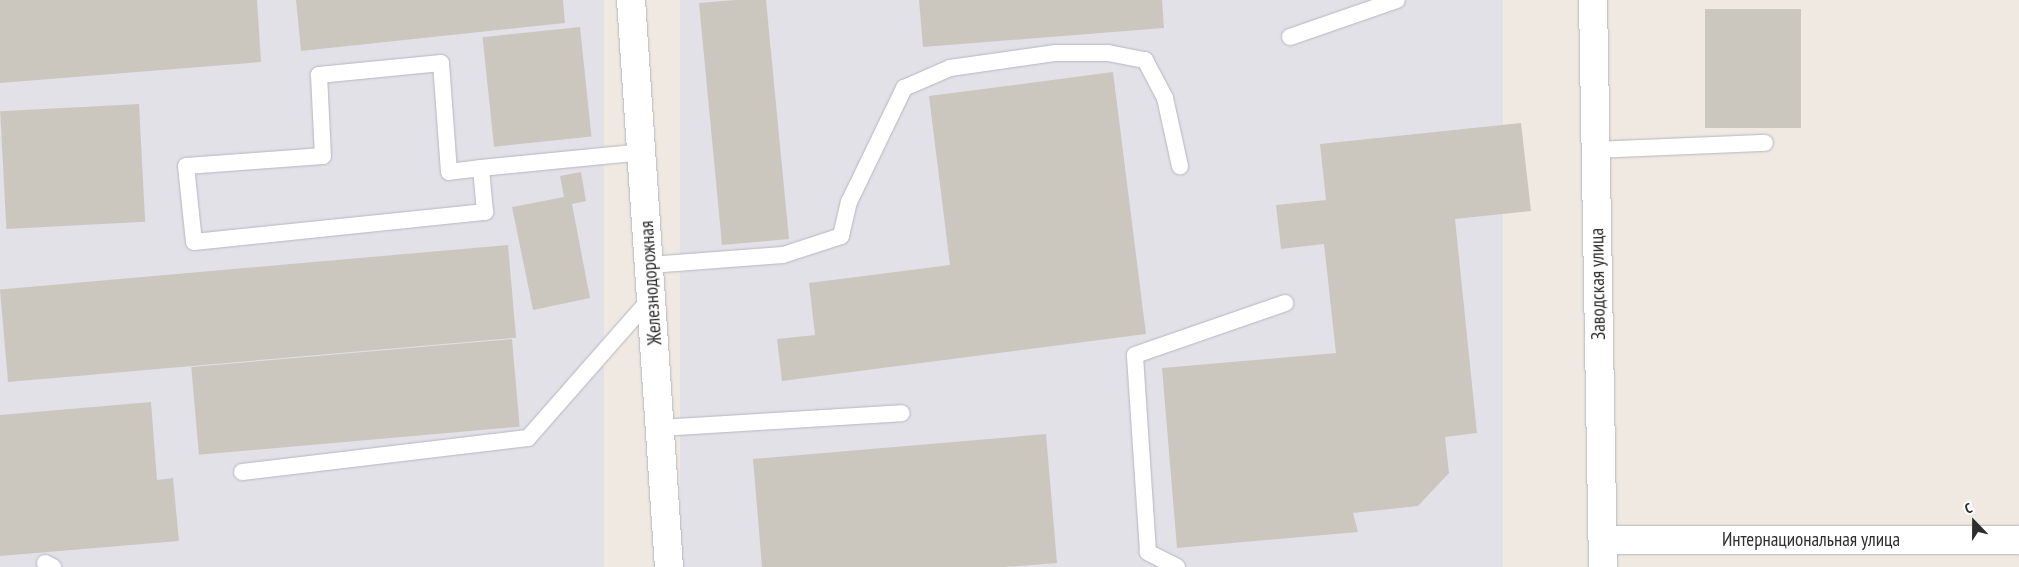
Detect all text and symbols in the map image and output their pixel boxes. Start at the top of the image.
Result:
street label: Железнодорожная [635,220,667,346]
street label: Заводская улица [1586,228,1610,340]
north arrow [1949,497,1999,547]
text: С [1962,499,1975,518]
street label: Интернациональная улица [1722,529,1900,551]

